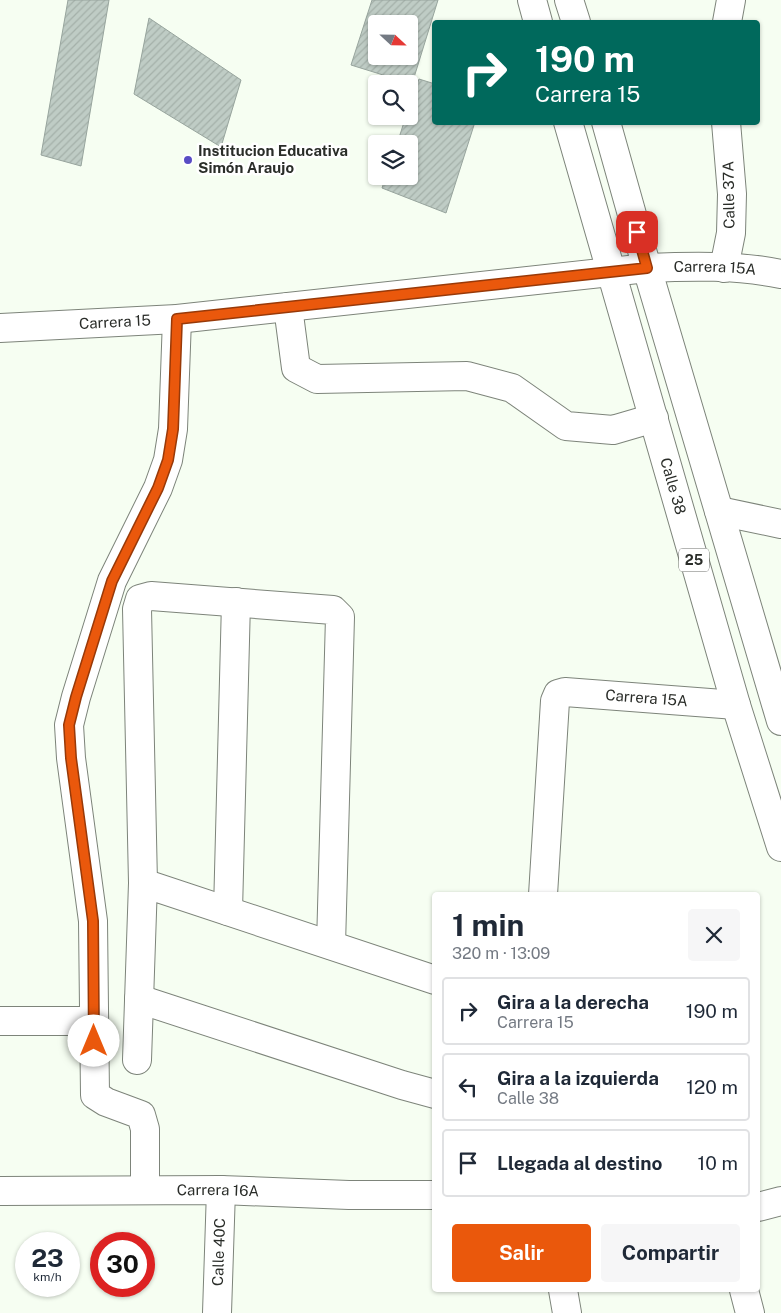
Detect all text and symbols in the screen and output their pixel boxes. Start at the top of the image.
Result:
north arrow [368,15,418,65]
map controls [368,15,418,185]
text: 190 m [535,39,635,80]
icon: right [452,40,517,105]
button: search [368,75,418,125]
text: Carrera 15 [535,81,640,107]
button: layers [368,135,418,185]
place label: Institucion Educativa Simón Araujo [198,142,348,176]
marker: Institucion Educativa Simón Araujo [182,154,194,166]
street label: Calle 37A [719,161,738,229]
pin [616,211,658,253]
icon: arrive [623,218,651,246]
street label: Carrera 15A [674,258,757,278]
street label: Carrera 15 [78,311,151,332]
street label: Calle 38 [657,456,690,516]
road number: 25 [679,548,709,572]
street label: Carrera 15A [605,686,689,709]
text: 1 min [452,907,524,943]
button: close [688,909,740,961]
text: 320 m · 13:09 [452,944,550,963]
text: Gira a la derecha [497,991,649,1013]
icon: right [454,997,482,1025]
text: 190 m [686,1000,738,1022]
text: Carrera 15 [497,1013,574,1032]
position arrow [67,1014,119,1066]
text: Gira a la izquierda [497,1067,659,1089]
icon: left [454,1073,482,1101]
text: 120 m [686,1076,738,1098]
text: Calle 38 [497,1089,559,1108]
icon: arrive [454,1149,482,1177]
text: Llegada al destino [497,1152,662,1174]
text: 10 m [698,1152,738,1174]
street label: Carrera 16A [177,1181,260,1199]
street label: Calle 40C [209,1218,228,1286]
button: Salir [452,1224,591,1282]
button: Compartir [601,1224,740,1282]
speed limit sign: 30 [90,1232,155,1297]
text: 23 [31,1243,64,1273]
text: km/h [33,1270,62,1284]

